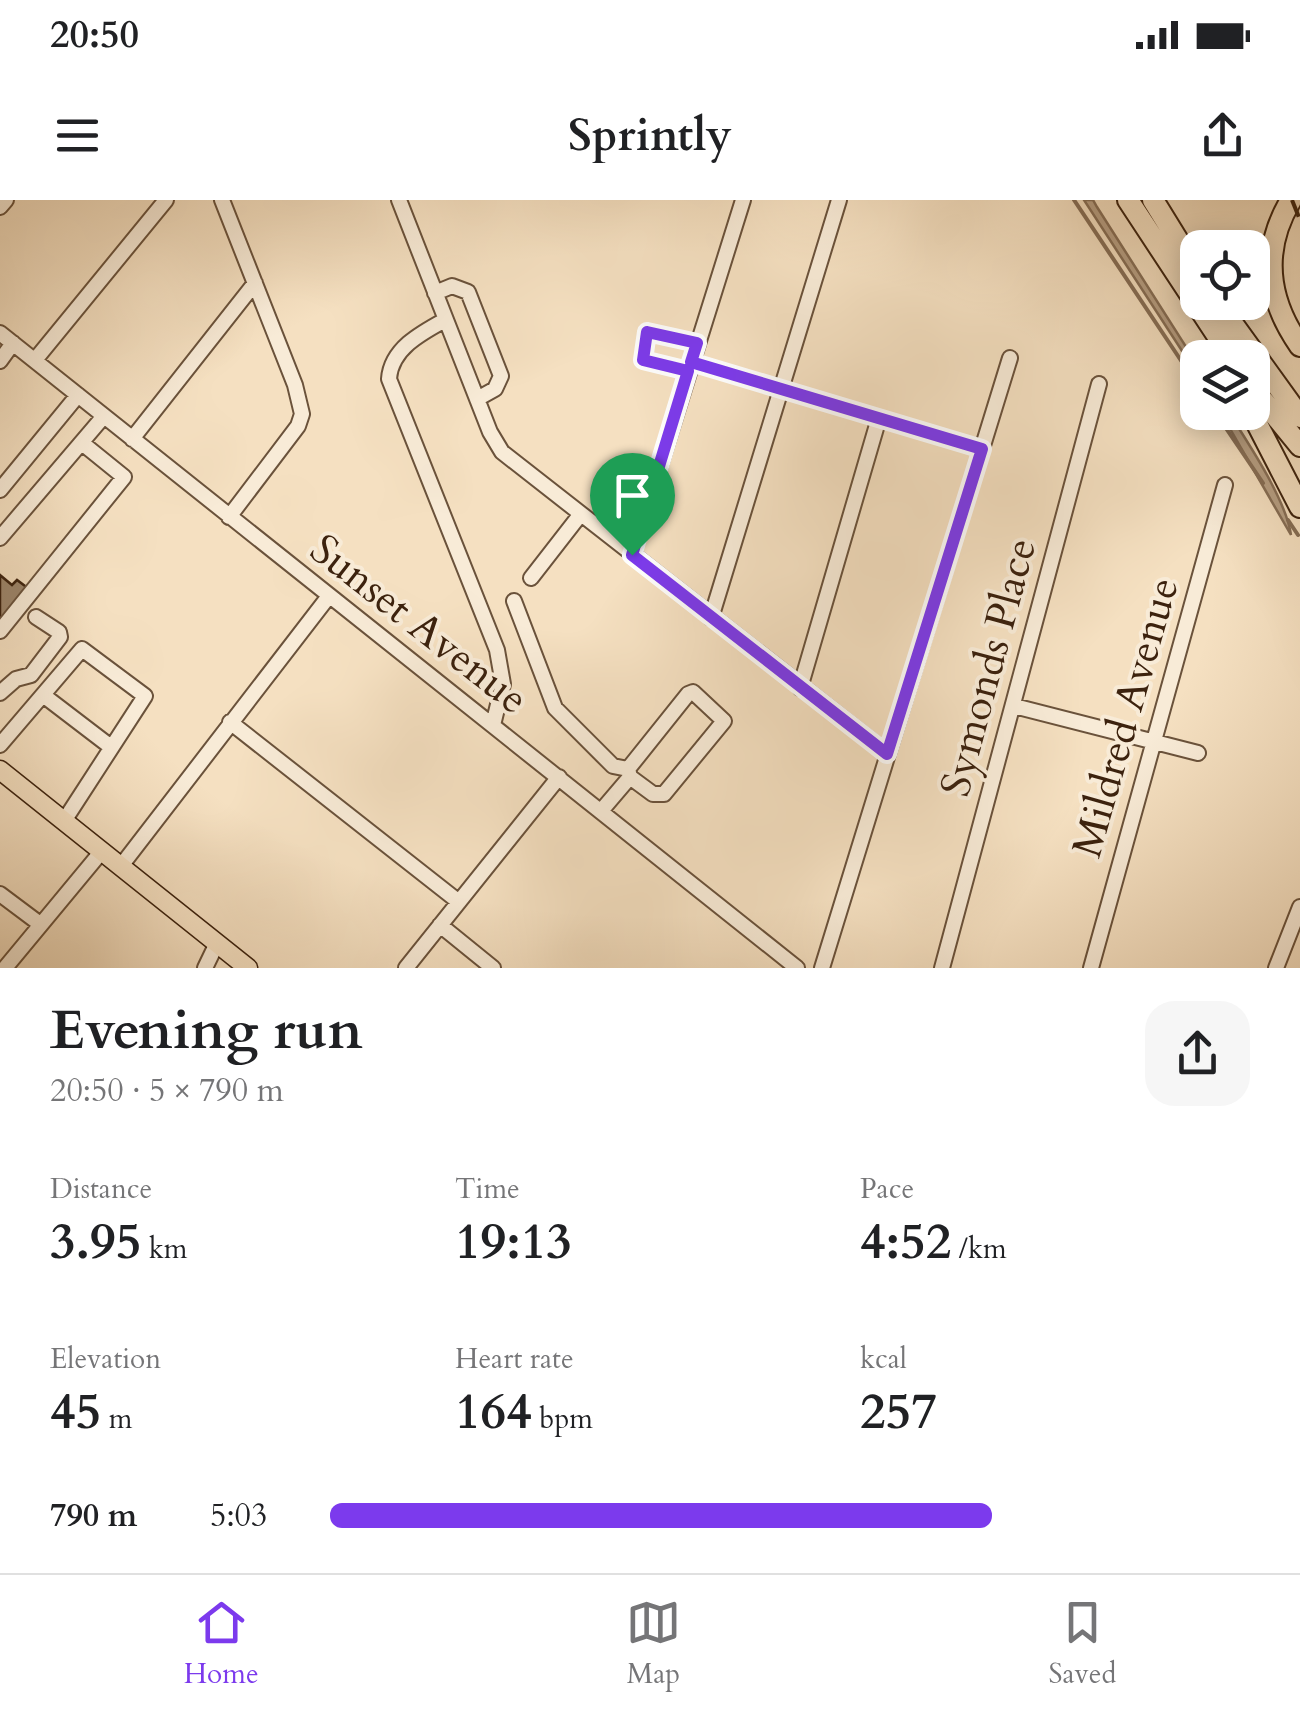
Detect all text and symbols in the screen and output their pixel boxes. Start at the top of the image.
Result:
text: 20:50 [50,9,139,61]
text: Sprintly [568,105,732,166]
icon: menu [50,108,105,163]
icon: share [1195,108,1250,163]
map controls [1180,230,1270,430]
button: locate [1180,230,1270,320]
button: layers [1180,340,1270,430]
pin [590,453,675,556]
icon: arrive [605,468,660,523]
street label: Sunset Avenue [298,521,540,727]
street label: Symonds Place [927,532,1050,803]
street label: Mildred Avenue [1058,571,1193,864]
text: Evening run [50,994,363,1068]
button: share [1145,1001,1250,1106]
text: 20:50 · 5 × 790 m [50,1069,284,1113]
text: Distance [50,1170,152,1208]
text: Time [455,1170,520,1208]
text: Pace [860,1170,914,1208]
text: 3.95 [50,1208,141,1276]
text: 19:13 [455,1208,572,1276]
text: 4:52 [860,1208,951,1276]
text: km [141,1230,188,1268]
text: /km [951,1230,1007,1268]
text: Elevation [50,1340,161,1378]
text: Heart rate [455,1340,574,1378]
text: kcal [860,1340,907,1378]
text: 45 [50,1378,101,1446]
text: 164 [455,1378,532,1446]
text: 257 [860,1378,937,1446]
text: m [101,1400,132,1438]
text: bpm [532,1400,593,1438]
text: 790 m [50,1494,137,1538]
text: 5:03 [210,1494,267,1538]
tab: Home [184,1595,259,1693]
tab: Map [626,1595,681,1693]
tab: Saved [1048,1595,1116,1693]

